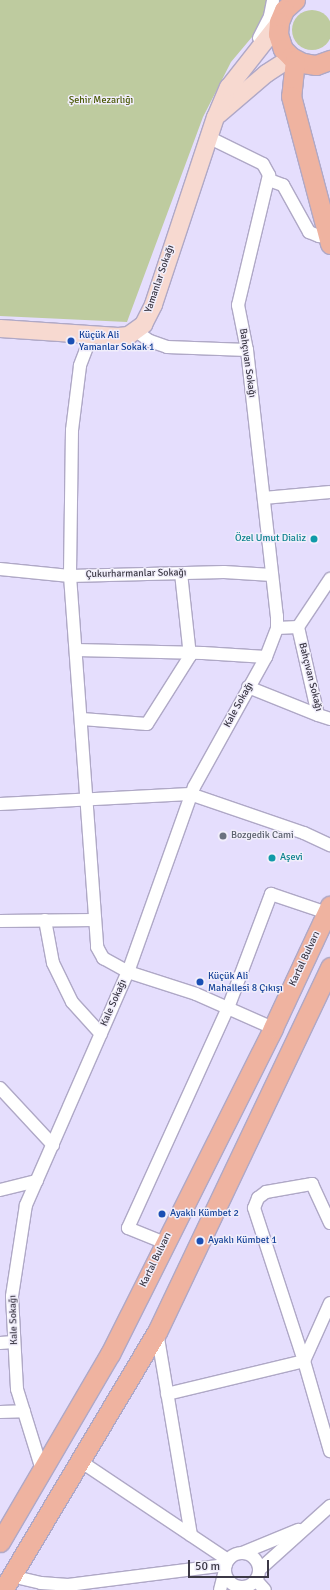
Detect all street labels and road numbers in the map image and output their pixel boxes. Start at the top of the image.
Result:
street label: Yamanlar Sokağı [143,244,177,314]
street label: Bahçıvan Sokağı [236,327,258,399]
street label: Çukurharmanlar Sokağı [85,567,187,581]
street label: Bahçıvan Sokağı [296,642,324,712]
street label: Kale Sokağı [222,680,256,730]
street label: Kartal Bulvarı [287,930,323,988]
street label: Kale Sokağı [98,978,130,1028]
street label: Kartal Bulvarı [138,1231,174,1289]
street label: Kale Sokağı [7,1295,21,1345]

